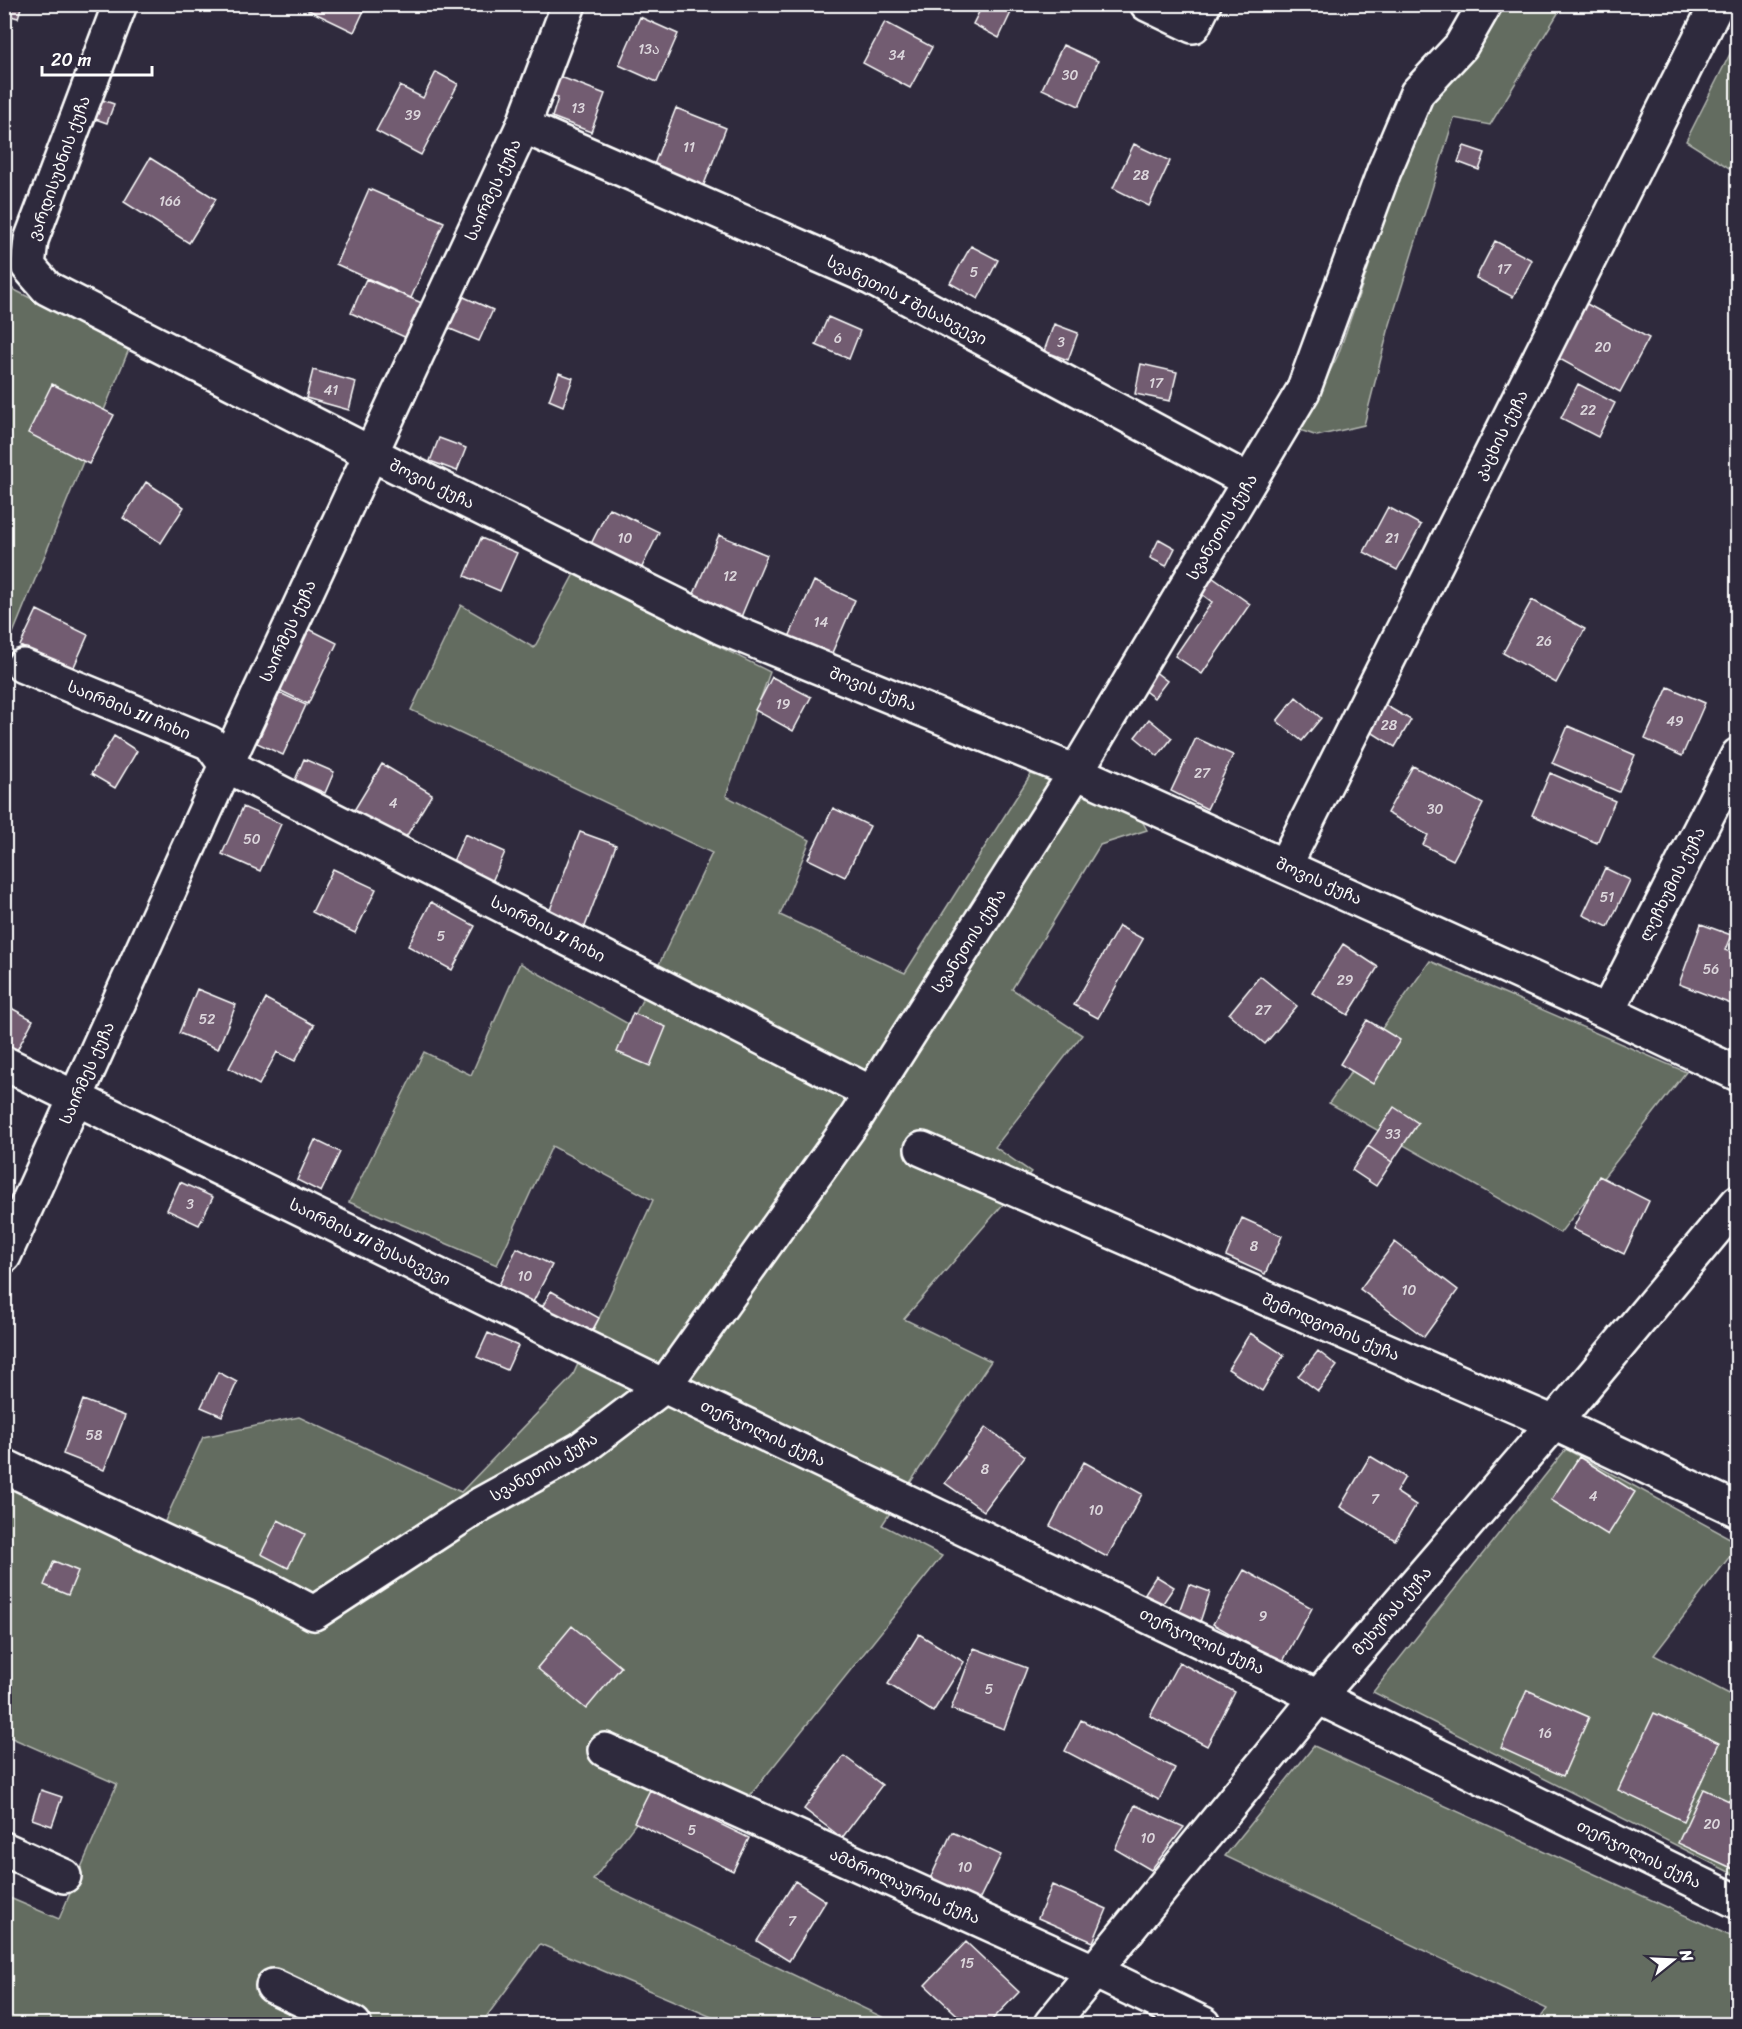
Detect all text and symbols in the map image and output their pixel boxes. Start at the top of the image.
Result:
house number: 13ა [638,37,660,62]
scale bar [42,39,152,77]
house number: 34 [889,43,905,68]
text: 20 m [51,44,91,76]
house number: 30 [1062,63,1078,88]
street label: ვარდისუბნის ქუჩა [19,91,99,245]
house number: 13 [571,96,585,121]
house number: 39 [405,103,422,128]
street label: საირმეს ქუჩა [457,134,529,246]
house number: 11 [683,135,695,160]
house number: 28 [1133,163,1150,188]
house number: 166 [159,189,181,214]
street label: სვანეთის I შესახვევი [821,247,993,353]
house number: 17 [1497,257,1512,282]
house number: 5 [970,260,979,285]
house number: 6 [834,326,842,351]
house number: 3 [1057,330,1065,355]
house number: 20 [1595,335,1612,360]
house number: 17 [1149,371,1164,396]
house number: 41 [324,378,338,403]
street label: კაცხის ქუჩა [1466,385,1536,485]
house number: 22 [1580,398,1596,423]
street label: შოვის ქუჩა [384,451,480,517]
street label: სვანეთის ქუჩა [1179,468,1265,586]
house number: 10 [618,526,633,551]
house number: 21 [1385,526,1399,551]
house number: 12 [723,564,737,589]
street label: საირმეს ქუჩა [252,575,324,687]
house number: 14 [814,610,829,635]
house number: 26 [1536,629,1552,654]
street label: შოვის ქუჩა [825,658,921,720]
street label: საირმის III ჩიხი [63,672,195,748]
house number: 19 [776,692,791,717]
house number: 49 [1666,709,1684,734]
house number: 28 [1381,713,1398,738]
house number: 27 [1194,761,1211,786]
house number: 4 [389,791,398,816]
house number: 30 [1427,797,1443,822]
street label: ლეჩხუმის ქუჩა [1631,822,1713,946]
house number: 50 [243,827,261,852]
street label: შოვის ქუჩა [1271,849,1367,913]
street label: სვანეთის ქუჩა [924,883,1014,999]
house number: 51 [1600,885,1614,910]
street label: საირმის II ჩიხი [485,887,611,971]
house number: 5 [437,924,446,949]
house number: 56 [1703,957,1719,982]
house number: 29 [1337,968,1354,993]
house number: 27 [1255,998,1272,1023]
house number: 52 [199,1007,215,1032]
street label: საირმეს ქუჩა [51,1017,123,1129]
house number: 33 [1385,1122,1401,1147]
street label: საირმის III შესახვევი [284,1190,456,1294]
house number: 3 [186,1192,194,1217]
house number: 8 [1250,1234,1259,1259]
house number: 10 [518,1264,533,1289]
house number: 10 [1402,1278,1417,1303]
street label: შემოდგომის ქუჩა [1258,1285,1404,1369]
street label: თერჯოლის ქუჩა [695,1391,831,1475]
house number: 58 [86,1423,103,1448]
street label: სვანეთის ქუჩა [485,1424,603,1510]
house number: 8 [981,1457,990,1482]
house number: 4 [1589,1484,1598,1509]
house number: 7 [1371,1487,1380,1512]
house number: 10 [1089,1498,1104,1523]
street label: მუხურას ქუჩა [1345,1560,1439,1662]
street label: თერჯოლის ქუჩა [1134,1599,1270,1683]
house number: 9 [1259,1604,1268,1629]
house number: 5 [985,1677,994,1702]
house number: 16 [1538,1721,1552,1746]
street label: თერჯოლის ქუჩა [1572,1811,1706,1897]
house number: 20 [1704,1812,1721,1837]
house number: 5 [688,1818,697,1843]
house number: 10 [1141,1826,1156,1851]
street label: ამბროლაურის ქუჩა [825,1840,985,1932]
house number: 10 [958,1855,973,1880]
house number: 7 [788,1909,797,1934]
north arrow [1643,1930,1703,1990]
text: N [1671,1945,1703,1966]
house number: 15 [960,1951,975,1976]

